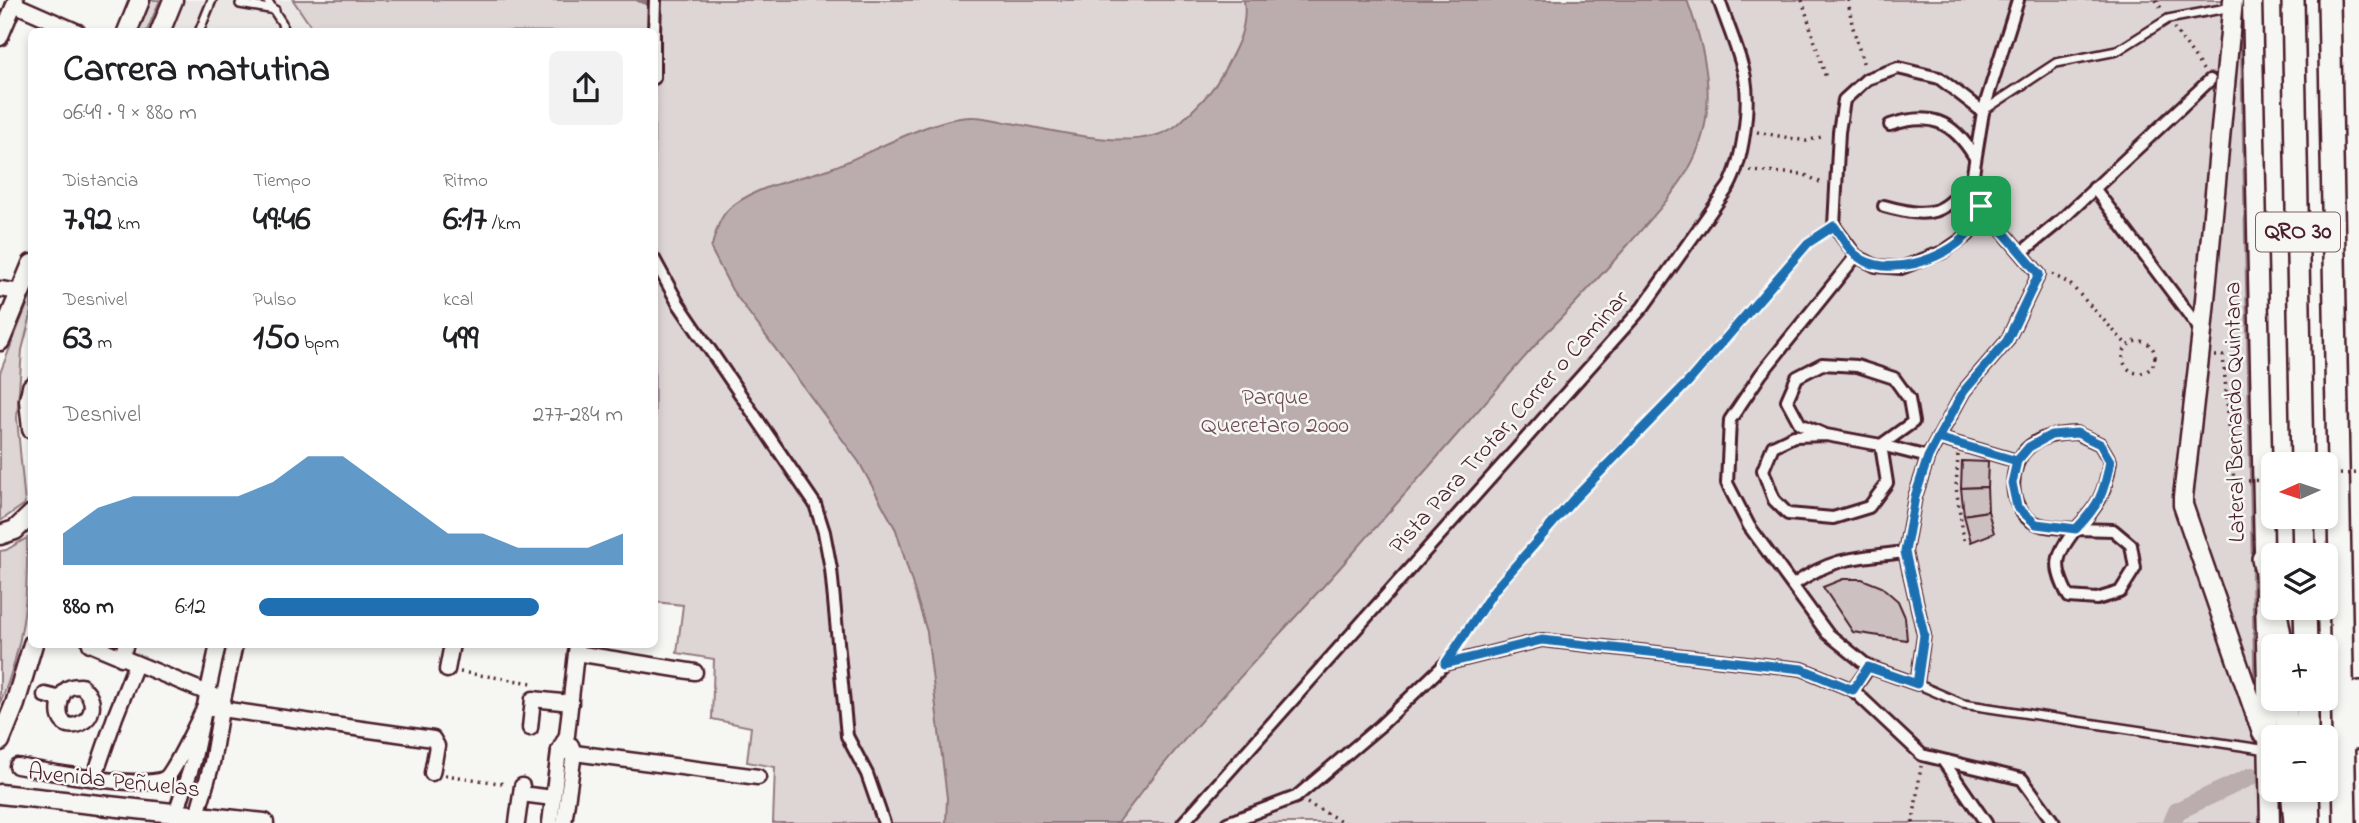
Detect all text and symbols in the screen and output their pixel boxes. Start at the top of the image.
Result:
text: Carrera matutina [63,43,330,99]
button: share [549,51,623,125]
text: 06:49 · 9 × 880 m [63,97,197,130]
text: Distancia [63,168,138,195]
text: Tiempo [253,168,311,195]
text: Ritmo [443,168,488,195]
pin [1951,176,2011,236]
icon: arrive [1962,187,2000,225]
text: 7.92 [63,195,113,246]
text: 49:46 [253,195,311,246]
text: 6:17 [443,195,487,246]
text: km [113,211,140,238]
text: /km [487,211,521,238]
road number: QRO 30 [2256,213,2340,252]
street label: Lateral Bernardo Quintana [2216,281,2256,543]
street label: Pista Para Trotar, Correr o Caminar [1382,283,1639,563]
text: Desnivel [63,287,128,314]
text: Pulso [253,287,296,314]
text: kcal [443,287,473,314]
text: 63 [63,314,93,365]
text: 150 [253,314,299,365]
text: 499 [443,314,479,365]
text: m [93,330,112,357]
text: bpm [299,330,339,357]
park label: Parque Queretaro 2000 [1201,381,1349,444]
text: Desnivel [63,399,141,432]
text: 277–284 m [533,399,623,432]
north arrow [2261,452,2338,528]
map controls [2261,452,2338,802]
button: layers [2261,543,2338,620]
text: 880 m [63,591,114,624]
text: 6:12 [175,591,206,624]
button: + [2261,634,2338,711]
button: − [2261,725,2338,802]
street label: Avenida Peñuelas [26,756,202,808]

